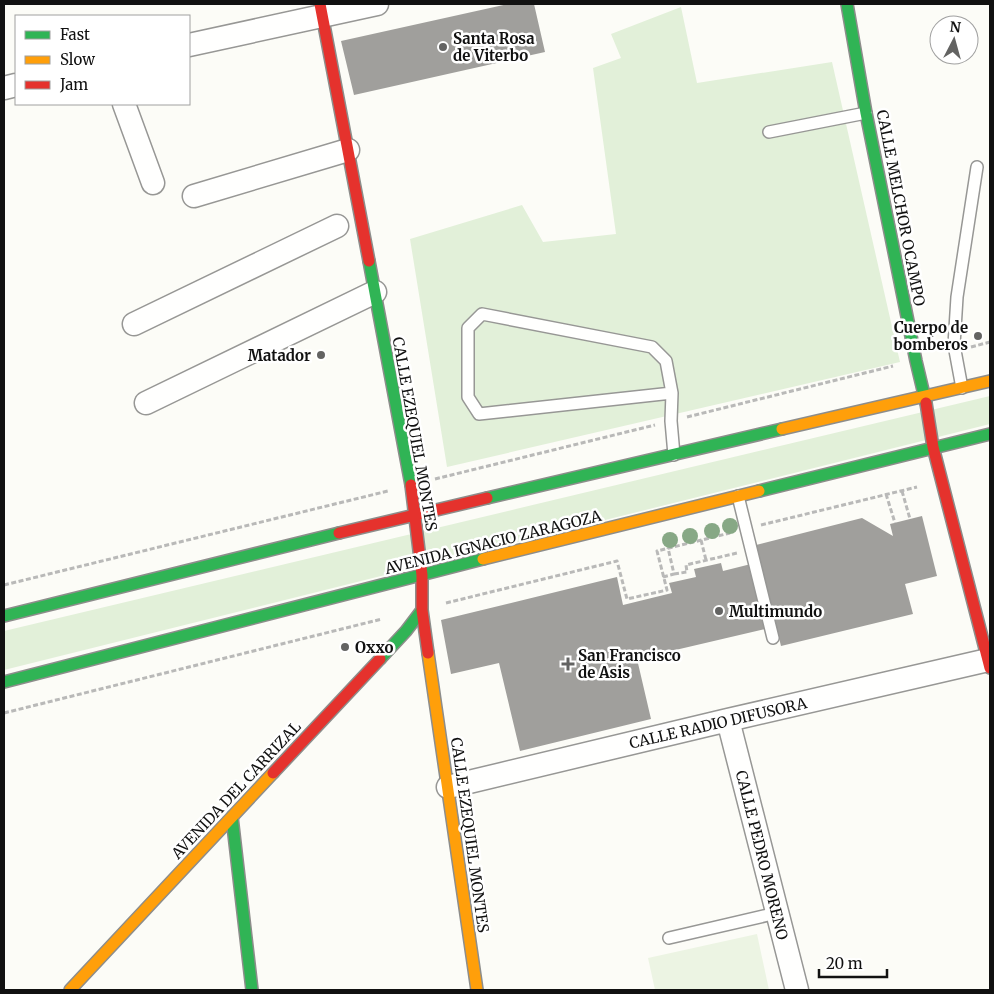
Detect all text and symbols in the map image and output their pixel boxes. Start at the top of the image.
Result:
legend [15,15,190,105]
north arrow [929,15,979,65]
text: N [949,18,962,37]
text: Fast [60,25,90,44]
place label: Santa Rosa de Viterbo [453,29,535,65]
marker: Santa Rosa de Viterbo [437,41,449,53]
text: Slow [60,50,95,69]
text: Jam [59,75,88,94]
street label: CALLE MELCHOR OCAMPO [873,108,929,308]
place label: Cuerpo de bomberos [894,318,968,354]
marker: Cuerpo de bomberos [972,330,984,342]
street label: CALLE EZEQUIEL MONTES [389,335,441,533]
place label: Matador [248,346,311,365]
marker: Matador [315,349,327,361]
street label: AVENIDA IGNACIO ZARAGOZA [382,506,604,578]
place label: Multimundo [729,602,822,621]
marker: Multimundo [713,605,725,617]
place label: Oxxo [355,638,394,657]
marker: Oxxo [339,641,351,653]
place label: San Francisco de Asis [578,646,681,682]
marker: San Francisco de Asis [562,658,574,670]
street label: CALLE RADIO DIFUSORA [627,693,809,753]
street label: AVENIDA DEL CARRIZAL [167,717,305,863]
street label: CALLE EZEQUIEL MONTES [447,736,493,934]
street label: CALLE PEDRO MORENO [732,768,792,942]
scale bar [819,946,886,978]
text: 20 m [826,954,863,973]

